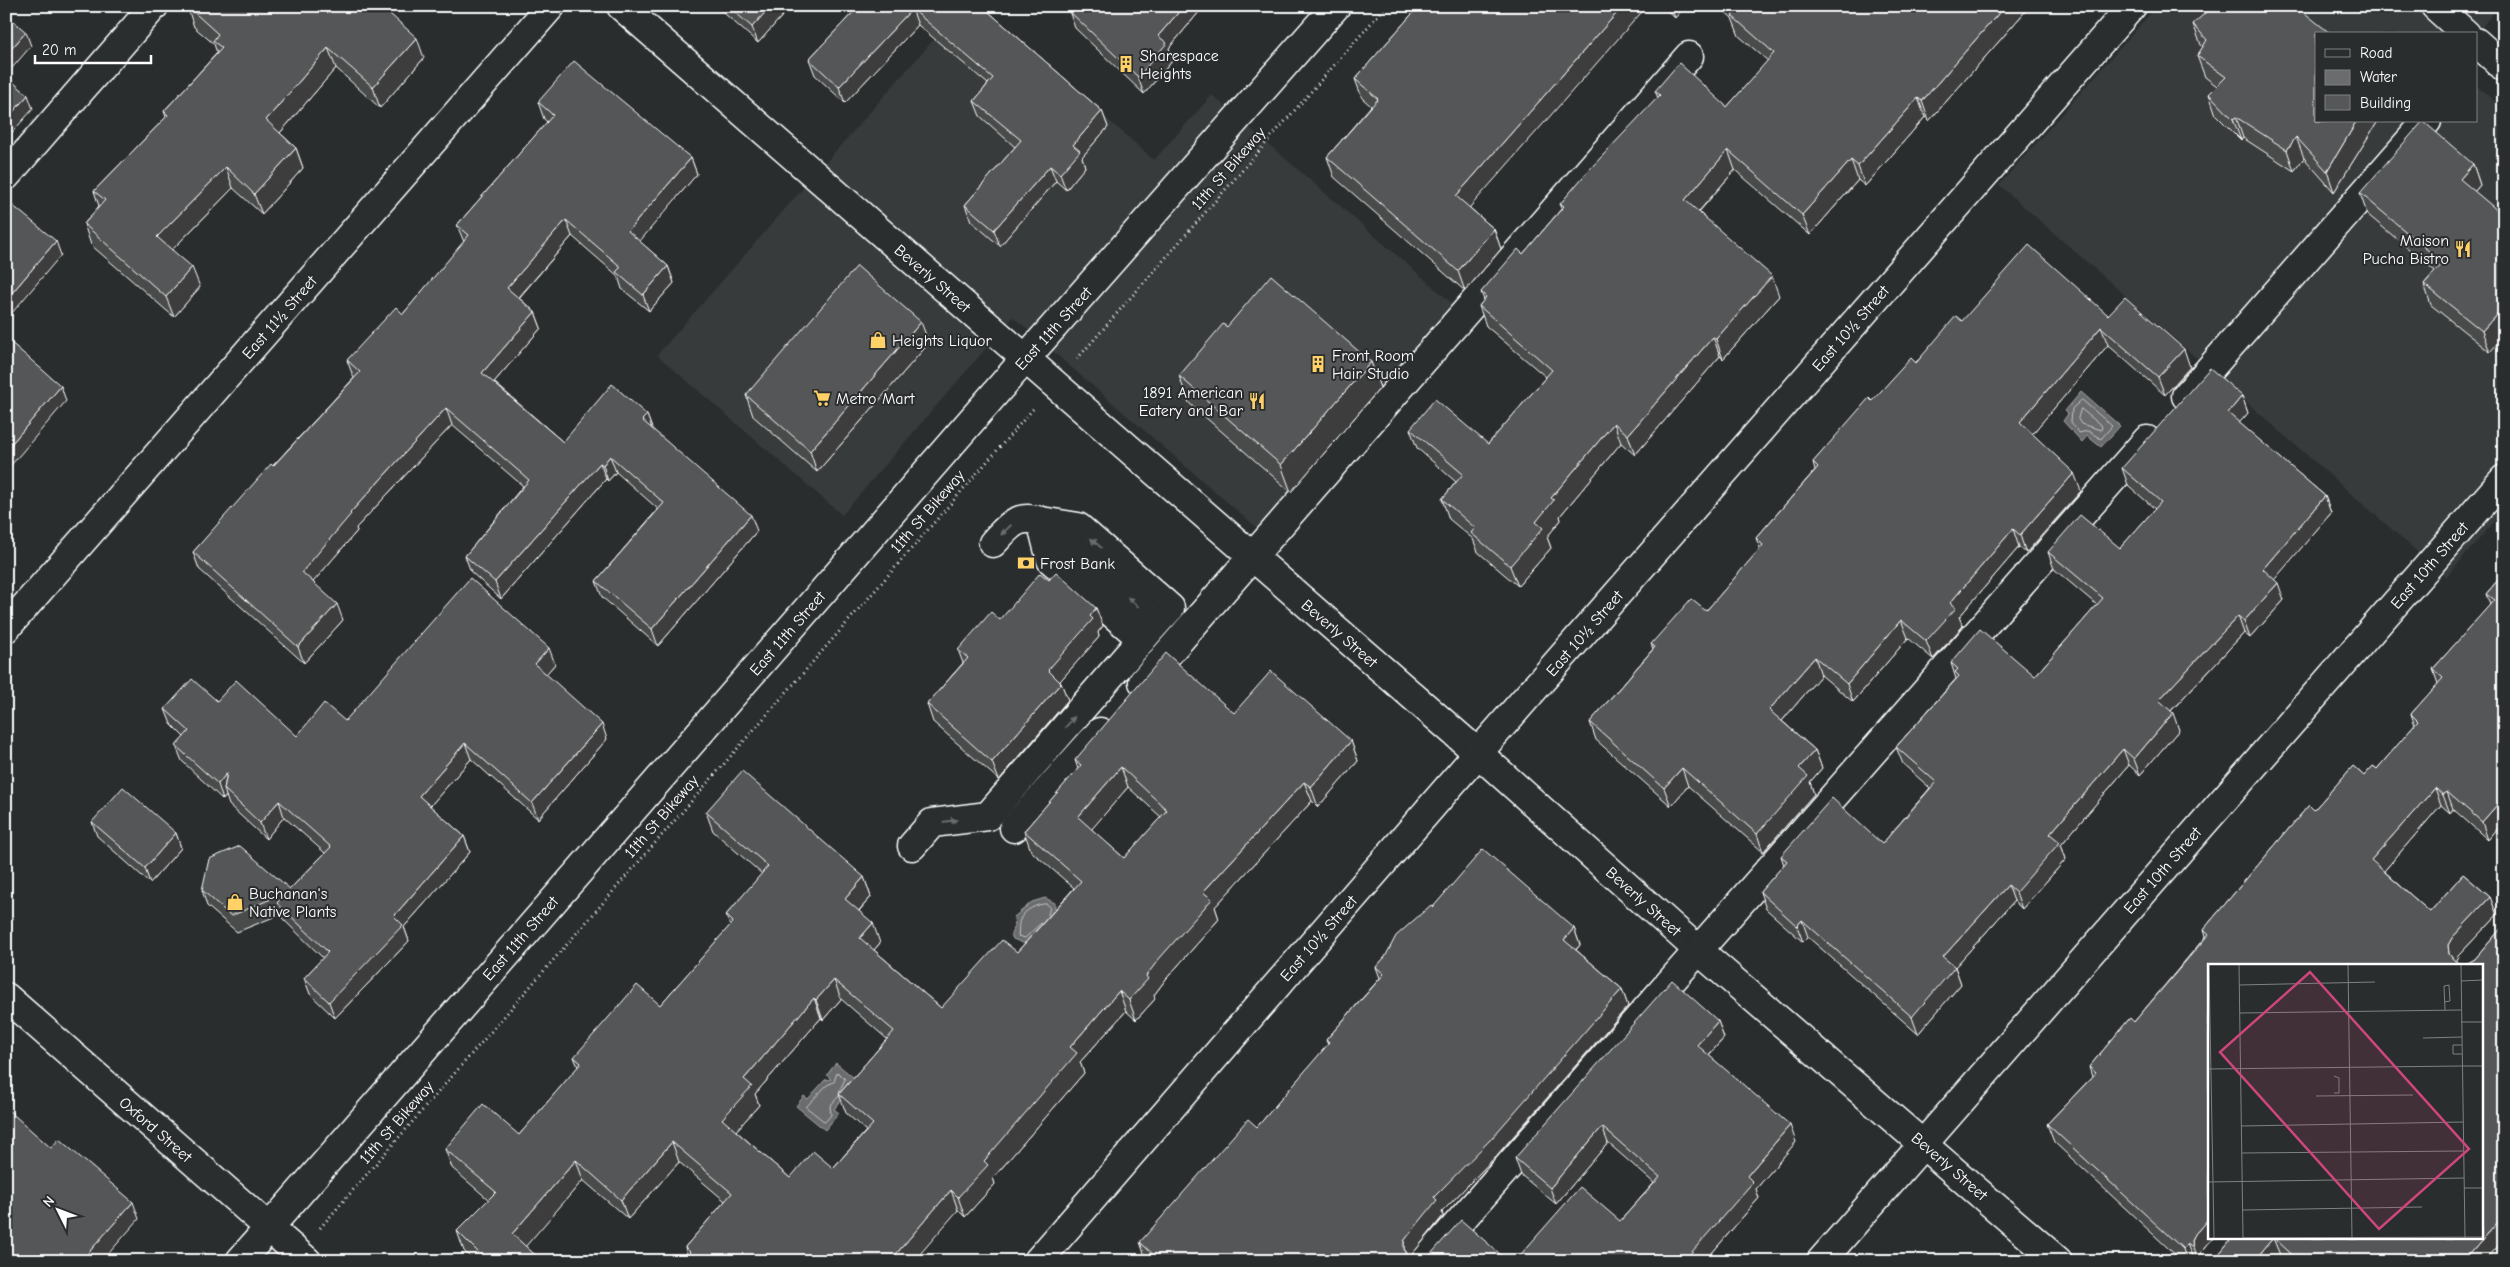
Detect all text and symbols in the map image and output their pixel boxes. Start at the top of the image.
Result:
scale bar [35,32,151,64]
legend [2315,32,2478,122]
text: 20 m [42,41,76,59]
text: Road [2360,44,2392,62]
place label: Sharespace Heights [1140,47,1219,83]
building icon: Sharespace Heights [1116,54,1136,74]
text: Water [2360,68,2397,86]
text: Building [2360,94,2411,112]
street label: 11th St Bikeway [1188,123,1270,214]
place label: Maison Pucha Bistro [2363,232,2449,268]
restaurant icon: Maison Pucha Bistro [2453,239,2473,259]
street label: Beverly Street [891,241,974,317]
street label: East 11½ Street [239,272,321,363]
street label: East 10½ Street [1809,282,1893,375]
street label: East 11th Street [1012,283,1096,374]
shop icon: Heights Liquor [868,330,888,350]
place label: Heights Liquor [892,332,992,350]
place label: Front Room Hair Studio [1332,347,1414,383]
building icon: Front Room Hair Studio [1308,354,1328,374]
place label: 1891 American Eatery and Bar [1139,384,1244,420]
supermarket icon: Metro Mart [812,388,832,408]
place label: Metro Mart [836,390,915,408]
restaurant icon: 1891 American Eatery and Bar [1247,391,1267,411]
street label: 11th St Bikeway [887,466,969,557]
street label: East 10th Street [2387,518,2473,613]
one-way arrow [1000,523,1012,535]
one-way arrow [1090,537,1102,549]
bank icon: Frost Bank [1016,553,1036,573]
place label: Frost Bank [1040,555,1115,573]
street label: East 10½ Street [1543,587,1627,680]
street label: East 11th Street [746,588,829,679]
one-way arrow [1128,596,1140,608]
street label: Beverly Street [1298,596,1381,672]
one-way arrow [1064,716,1075,729]
street label: 11th St Bikeway [621,771,703,862]
one-way arrow [942,817,958,825]
street label: East 10th Street [2120,823,2206,918]
street label: Beverly Street [1602,863,1685,940]
place label: Buchanan's Native Plants [249,885,337,921]
shop icon: Buchanan's Native Plants [225,892,245,912]
street label: East 10½ Street [1277,892,1361,985]
street label: East 11th Street [479,893,562,984]
inset map [2208,964,2482,1240]
street label: 11th St Bikeway [356,1077,438,1168]
street label: Oxford Street [115,1093,196,1166]
street label: Beverly Street [1908,1129,1991,1205]
north arrow [32,1184,82,1234]
text: N [39,1193,58,1211]

